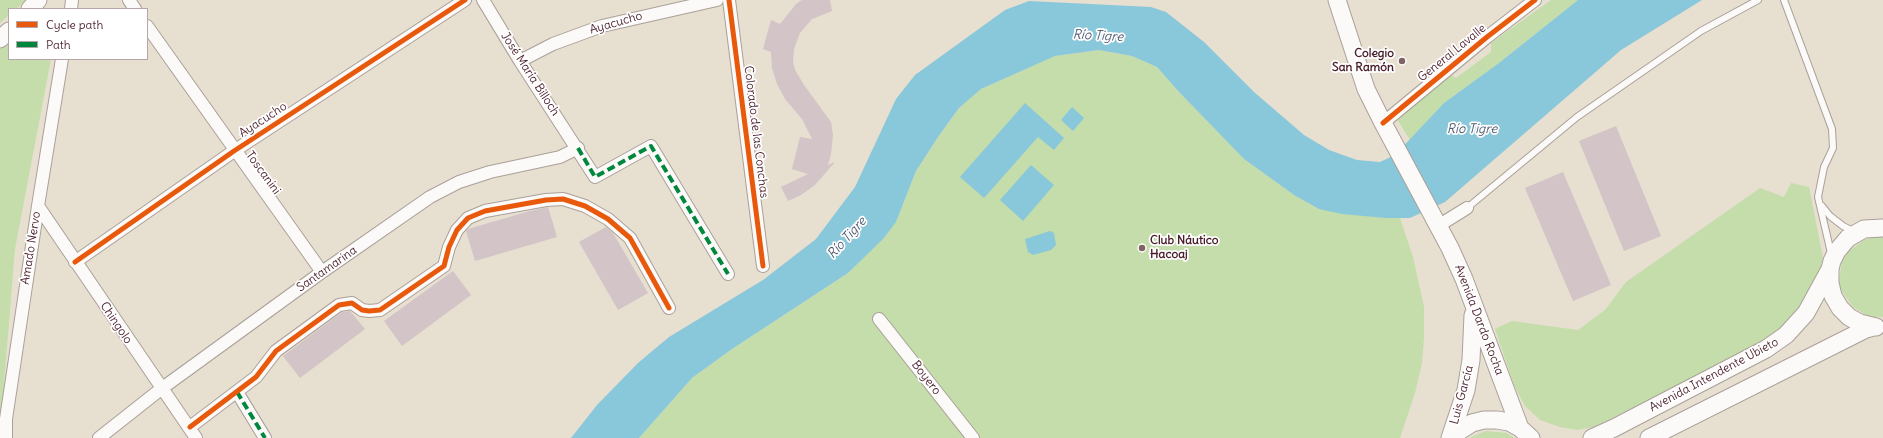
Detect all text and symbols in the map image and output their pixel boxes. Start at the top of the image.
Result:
legend [8,8,148,60]
street label: Ayacucho [588,9,644,37]
text: Cycle path [46,17,103,32]
street label: General Lavalle [1415,21,1489,85]
water label: Río Tigre [1072,27,1124,45]
street label: José María Billoch [498,29,562,119]
text: Path [46,37,71,52]
place label: Colegio San Ramón [1332,47,1394,75]
marker: Colegio San Ramón [1397,56,1407,66]
street label: Colorado de las Conchas [741,65,771,199]
street label: Ayacucho [236,99,290,141]
water label: Río Tigre [1447,121,1497,137]
street label: Toscanini [243,149,283,197]
street label: Amado Nervo [18,210,44,286]
water label: Río Tigre [824,214,870,262]
place label: Club Náutico Hacoaj [1150,234,1219,262]
street label: Santamarina [294,243,360,295]
marker: Club Náutico Hacoaj [1137,243,1147,253]
street label: Avenida Dardo Rocha [1451,263,1507,377]
street label: Chingolo [97,299,135,347]
street label: Avenida Intendente Ubieto [1647,335,1781,415]
street label: Boyero [908,358,944,398]
street label: Luis García [1447,364,1477,426]

